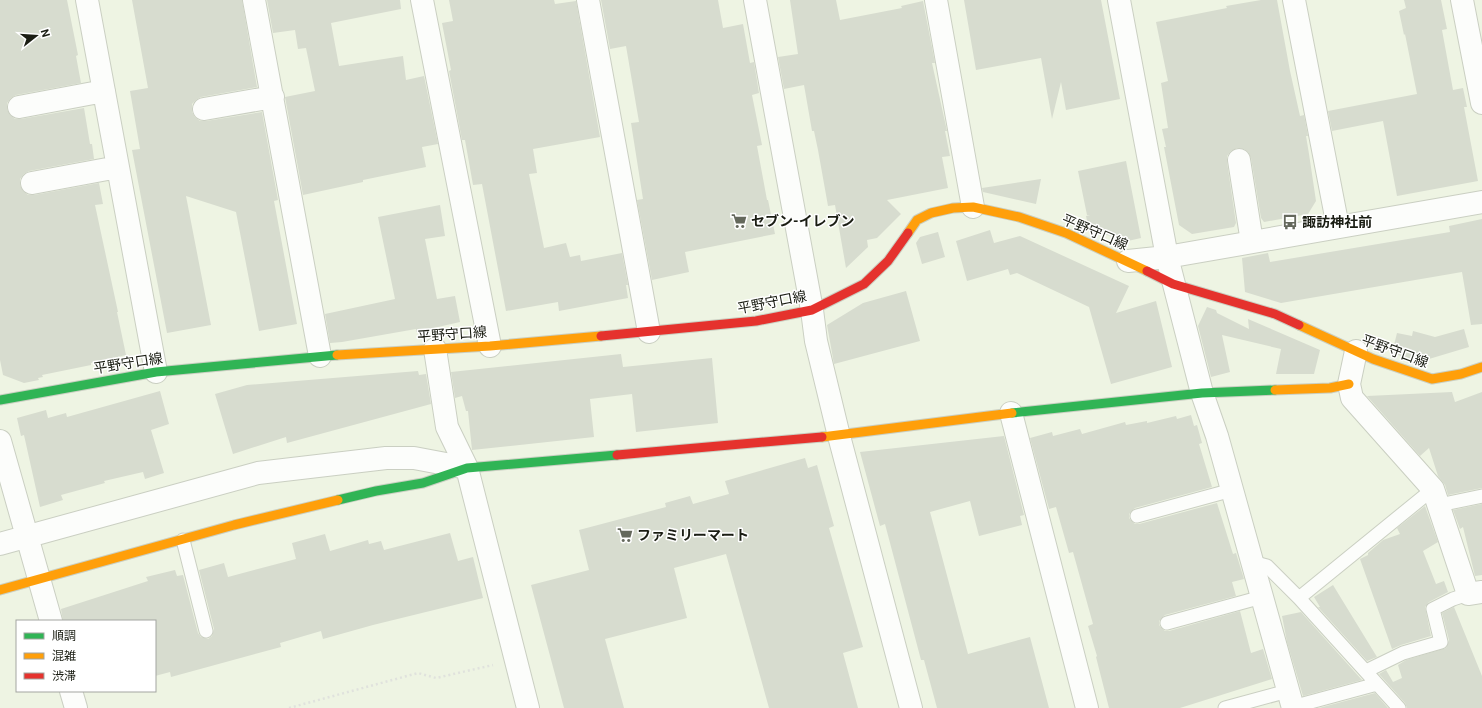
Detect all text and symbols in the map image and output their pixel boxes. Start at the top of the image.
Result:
north arrow [16,16,56,56]
text: N [38,28,53,39]
street label: 平野守口線 [1060,211,1130,253]
supermarket icon: セブン-イレブン [730,212,748,230]
place label: セブン-イレブン [751,213,855,229]
bus stop icon: 諏訪神社前 [1281,213,1299,231]
place label: 諏訪神社前 [1302,214,1372,230]
street label: 平野守口線 [736,287,808,317]
street label: 平野守口線 [417,324,487,344]
street label: 平野守口線 [1359,332,1431,370]
street label: 平野守口線 [92,350,164,376]
supermarket icon: ファミリーマート [616,526,634,544]
place label: ファミリーマート [637,527,749,543]
legend [16,620,156,692]
text: 順調 [52,629,76,643]
text: 混雑 [52,649,76,663]
text: 渋滞 [52,669,76,683]

